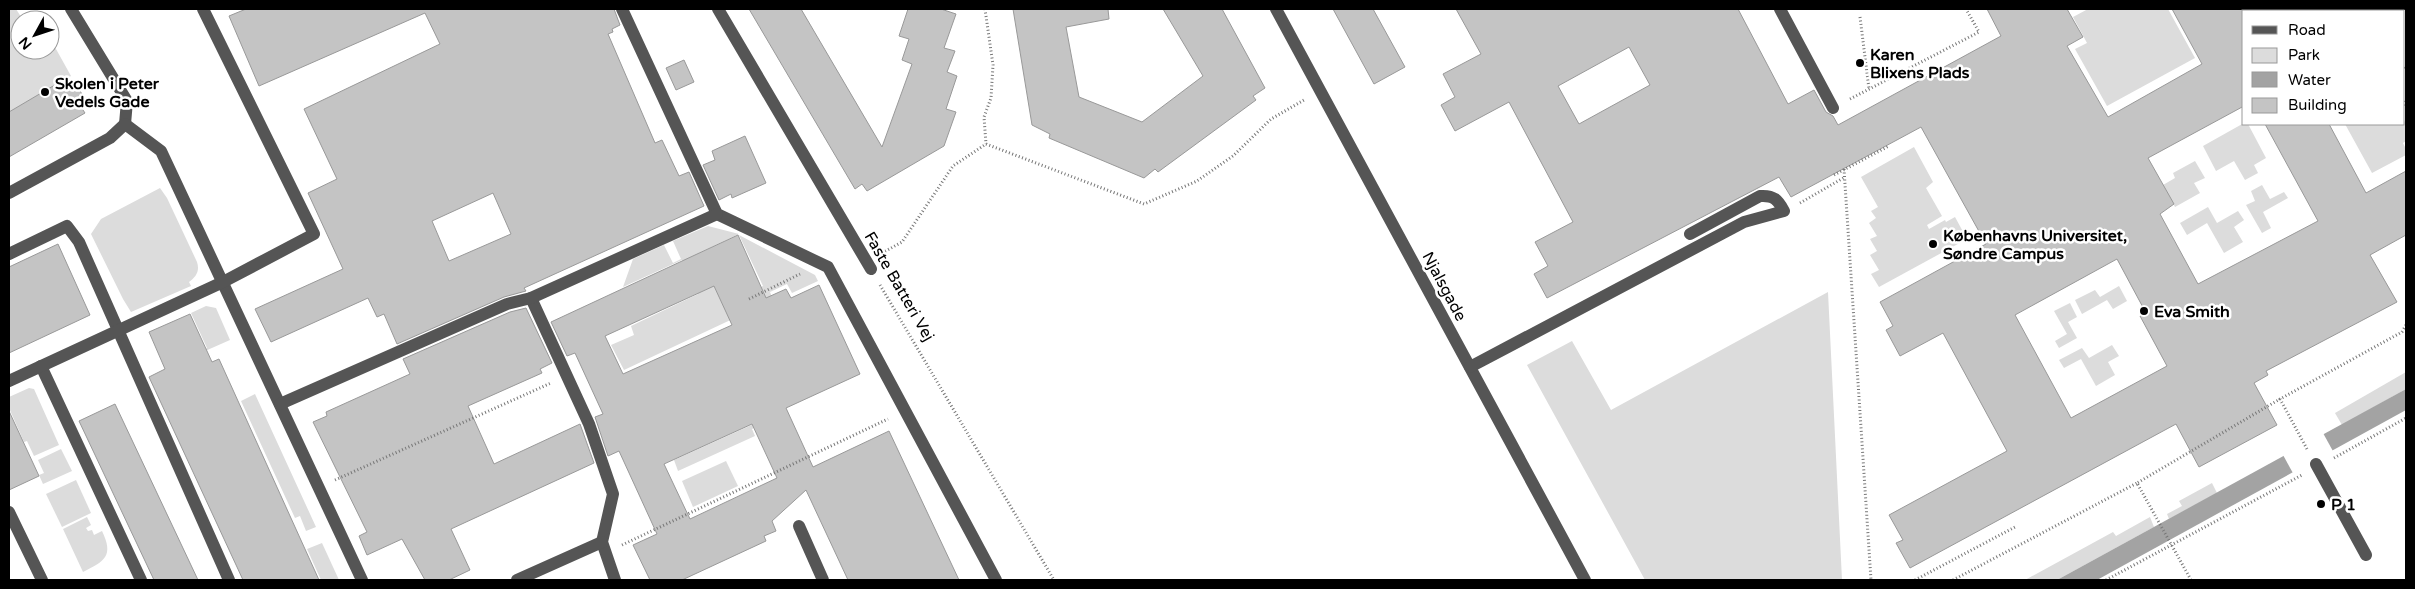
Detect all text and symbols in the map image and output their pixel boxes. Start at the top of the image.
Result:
north arrow [10,10,60,60]
legend [2242,10,2405,125]
text: Road [2288,21,2326,39]
text: N [15,33,36,53]
place label: Karen Blixens Plads [1870,45,1970,83]
text: Park [2288,46,2320,64]
marker: Karen Blixens Plads [1854,57,1866,69]
text: Water [2288,71,2331,89]
place label: Skolen i Peter Vedels Gade [55,74,160,112]
marker: Skolen i Peter Vedels Gade [39,86,51,98]
text: Building [2288,96,2347,114]
place label: Københavns Universitet, Søndre Campus [1943,226,2127,264]
street label: Faste Batteri Vej [860,228,939,345]
marker: Københavns Universitet, Søndre Campus [1927,238,1939,250]
street label: Njalsgade [1418,248,1471,325]
place label: Eva Smith [2154,302,2230,322]
marker: Eva Smith [2138,305,2150,317]
place label: P 1 [2331,495,2356,515]
marker: P 1 [2315,498,2327,510]

